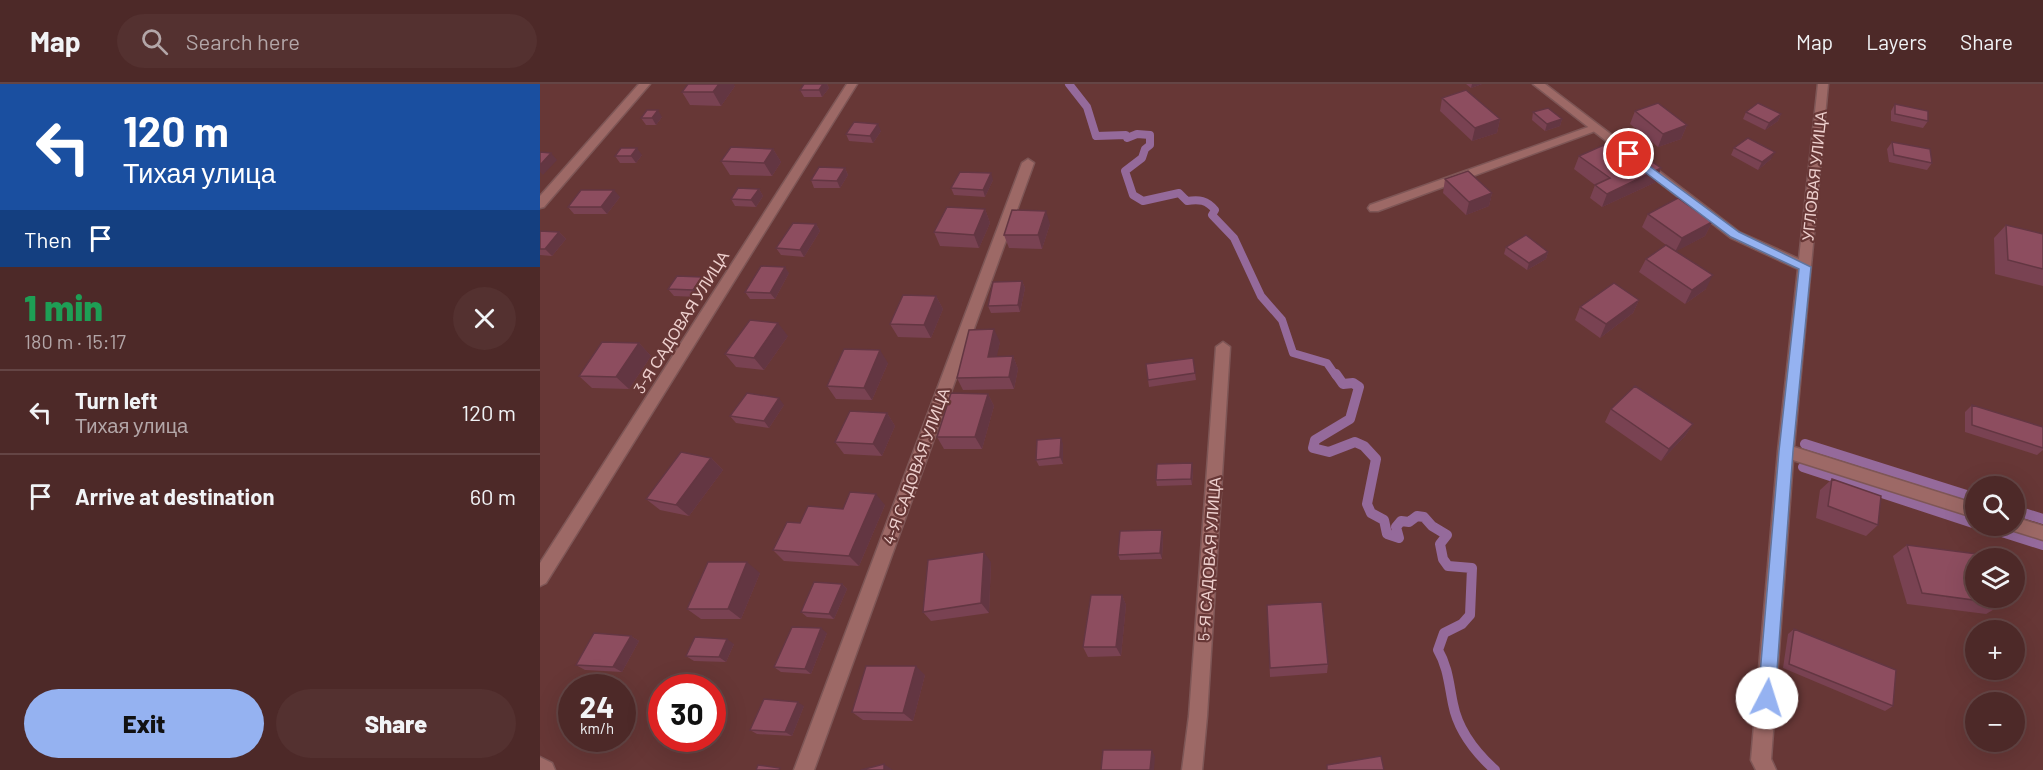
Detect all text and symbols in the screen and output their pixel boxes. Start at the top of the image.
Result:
search box [117,14,537,68]
text: Map [30,24,81,58]
icon: search [138,25,171,58]
text: Search here [186,28,300,54]
text: Map [1796,29,1833,54]
text: Layers [1866,29,1927,54]
text: Share [1960,29,2013,54]
text: 120 m [123,105,229,155]
icon: left [24,108,102,186]
street label: УГЛОВАЯ УЛИЦА [1797,110,1830,242]
pin [1603,128,1654,179]
icon: arrive [1612,137,1645,170]
text: Тихая улица [123,156,276,188]
icon: arrive [84,222,117,255]
text: Then [24,226,72,252]
street label: 3-Я САДОВАЯ УЛИЦА [629,247,732,397]
text: 1 min [24,285,103,328]
button: close [453,287,516,350]
text: 180 m · 15:17 [24,329,126,353]
street label: 4-Я САДОВАЯ УЛИЦА [878,385,953,547]
text: Turn left [75,387,158,413]
icon: left [24,396,57,429]
text: 120 m [461,399,516,425]
text: Тихая улица [75,413,188,437]
street label: 5-Я САДОВАЯ УЛИЦА [1193,476,1224,642]
map controls [1965,476,2025,752]
button: search [1965,476,2025,536]
icon: arrive [24,480,57,513]
text: Arrive at destination [75,483,274,509]
text: 60 m [470,483,516,509]
button: layers [1965,548,2025,608]
button: + [1965,620,2025,680]
position arrow [1735,666,1799,730]
speed limit sign: 30 [648,674,726,752]
text: 24 [580,688,614,724]
button: Exit [24,689,264,758]
button: Share [276,689,516,758]
button: − [1965,692,2025,752]
text: km/h [580,719,614,737]

